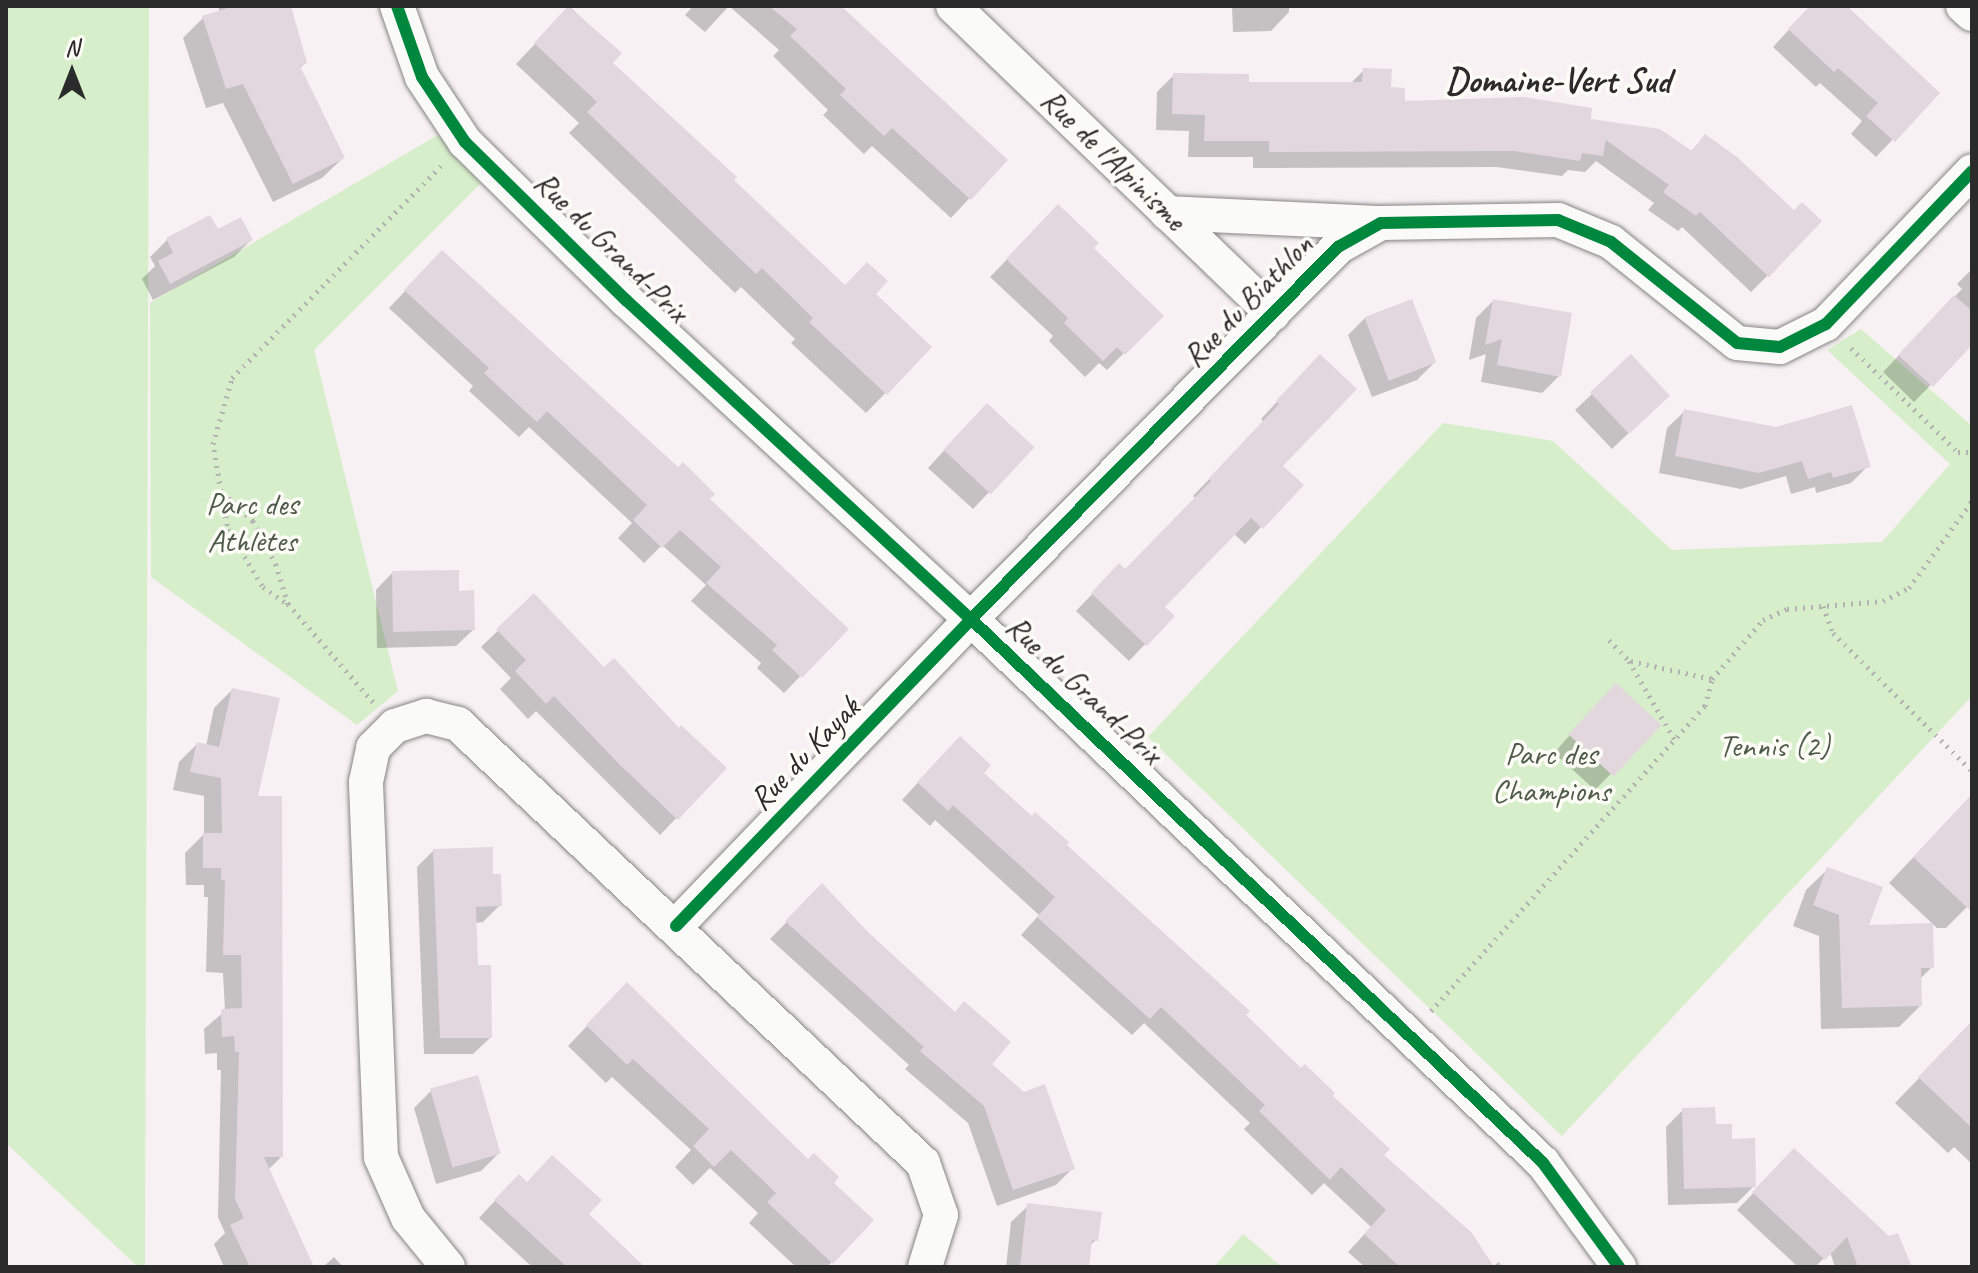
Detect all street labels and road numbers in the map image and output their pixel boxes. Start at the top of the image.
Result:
street label: Rue de l'Alpinisme [1032,81,1194,239]
street label: Rue du Grand-Prix [526,164,696,330]
street label: Rue du Biathlon [1175,227,1321,375]
street label: Rue du Grand-Prix [998,608,1170,772]
street label: Rue du Kayak [742,690,868,818]

